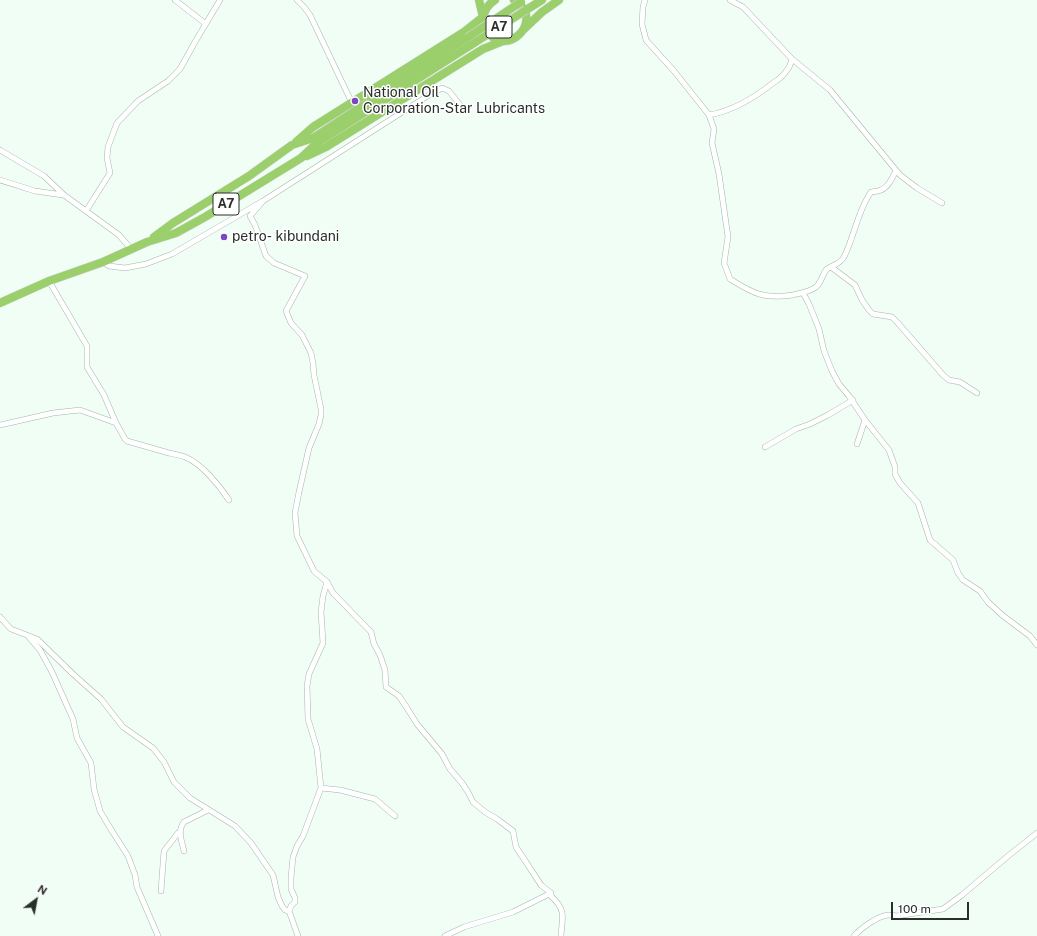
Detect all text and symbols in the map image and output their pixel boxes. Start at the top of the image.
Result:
road number: A7 [486,16,512,38]
place label: National Oil Corporation-Star Lubricants [363,85,545,118]
marker: National Oil Corporation-Star Lubricants [350,96,360,106]
road number: A7 [213,193,239,215]
place label: petro- kibundani [232,229,339,245]
marker: petro- kibundani [219,232,229,242]
north arrow [16,880,56,920]
text: N [36,882,49,897]
scale bar [893,894,971,920]
text: 100 m [898,902,931,916]

